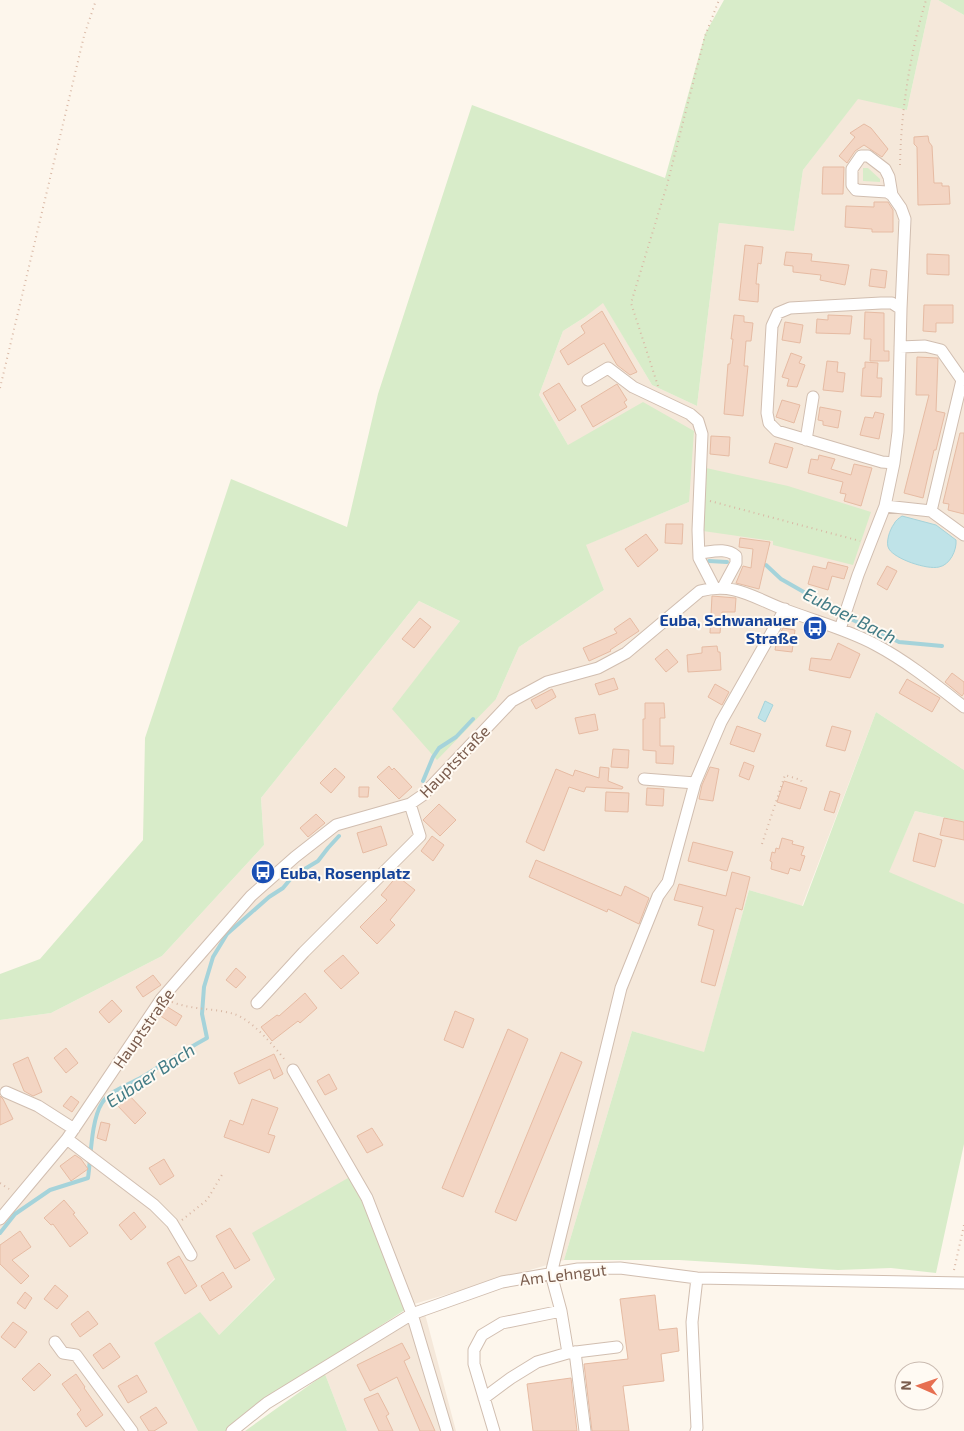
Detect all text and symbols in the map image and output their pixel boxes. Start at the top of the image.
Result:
water label: Eubaer Bach [800,582,900,648]
place label: Euba, Schwanauer Straße [659,610,798,647]
bus stop icon: Euba, Schwanauer Straße [802,615,828,641]
street label: Hauptstraße [415,721,493,801]
bus stop icon: Euba, Rosenplatz [250,859,276,885]
place label: Euba, Rosenplatz [280,863,410,882]
street label: Hauptstraße [109,985,177,1071]
water label: Eubaer Bach [101,1038,199,1112]
street label: Am Lehngut [519,1259,607,1289]
north arrow [894,1361,944,1411]
text: N [897,1380,914,1391]

